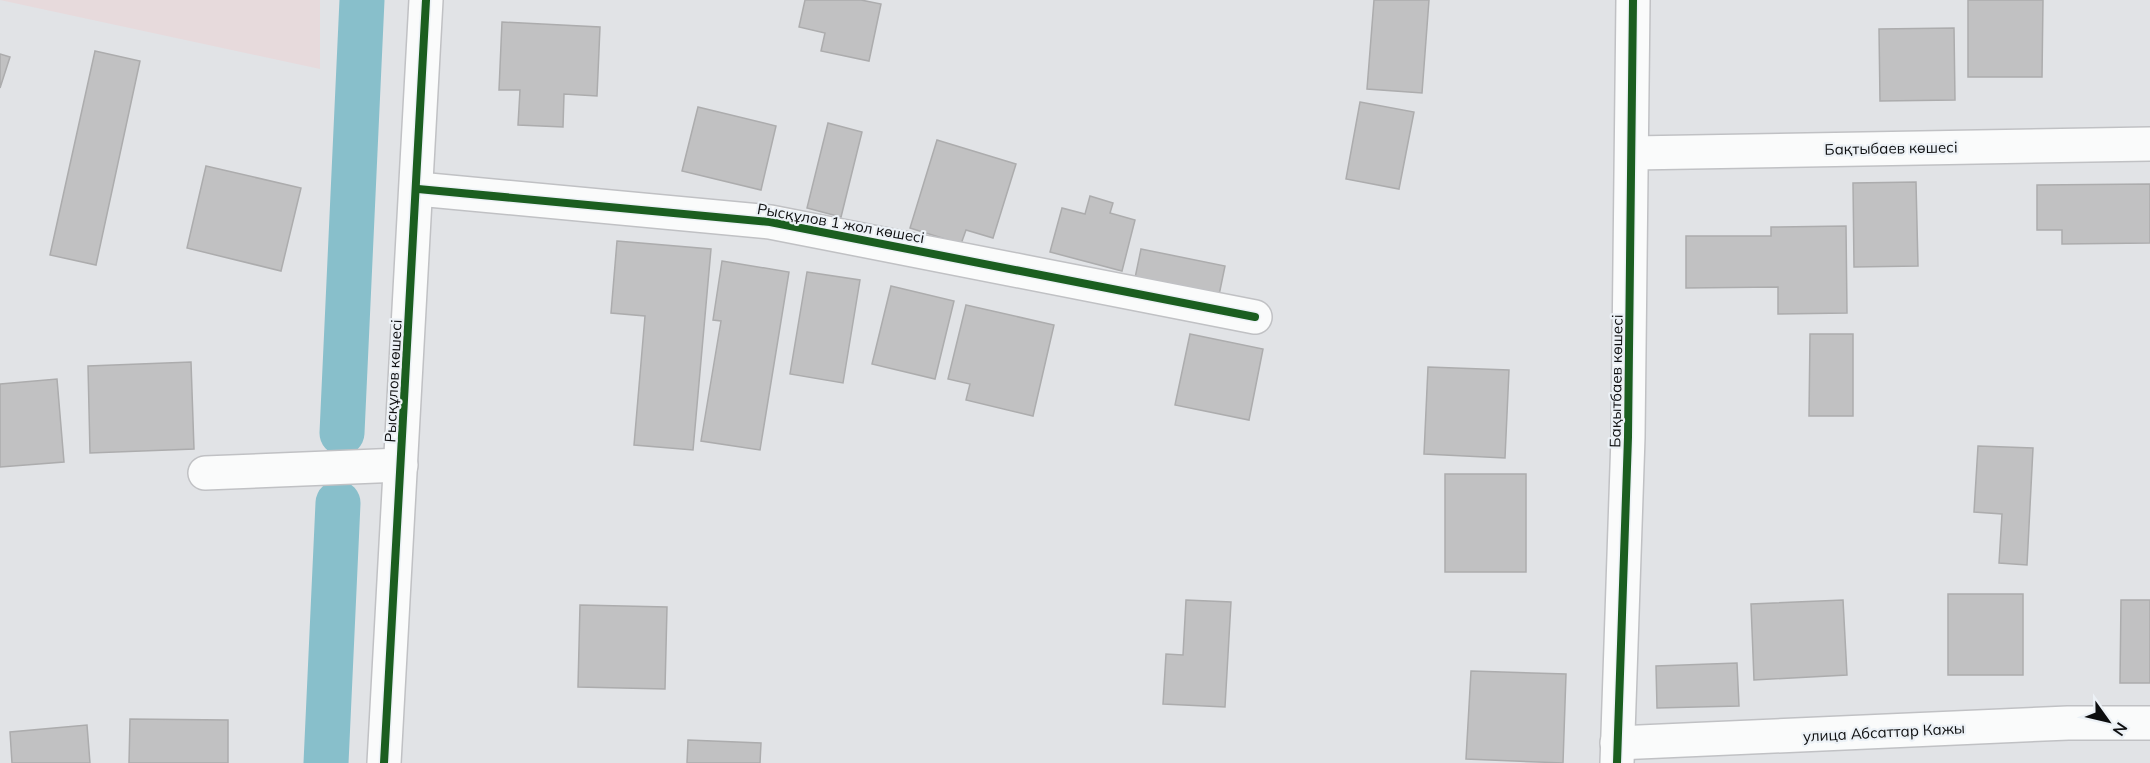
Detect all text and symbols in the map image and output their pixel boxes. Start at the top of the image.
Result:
street label: Бақтыбаев көшесі [1824,137,1958,159]
street label: Рысқұлов 1 жол көшесі [756,199,926,247]
street label: Бақытбаев көшесі [1605,314,1627,448]
street label: Рысқұлов көшесі [380,319,406,443]
north arrow [2078,691,2138,751]
street label: улица Абсаттар Кажы [1803,718,1965,746]
text: N [2109,719,2132,740]

